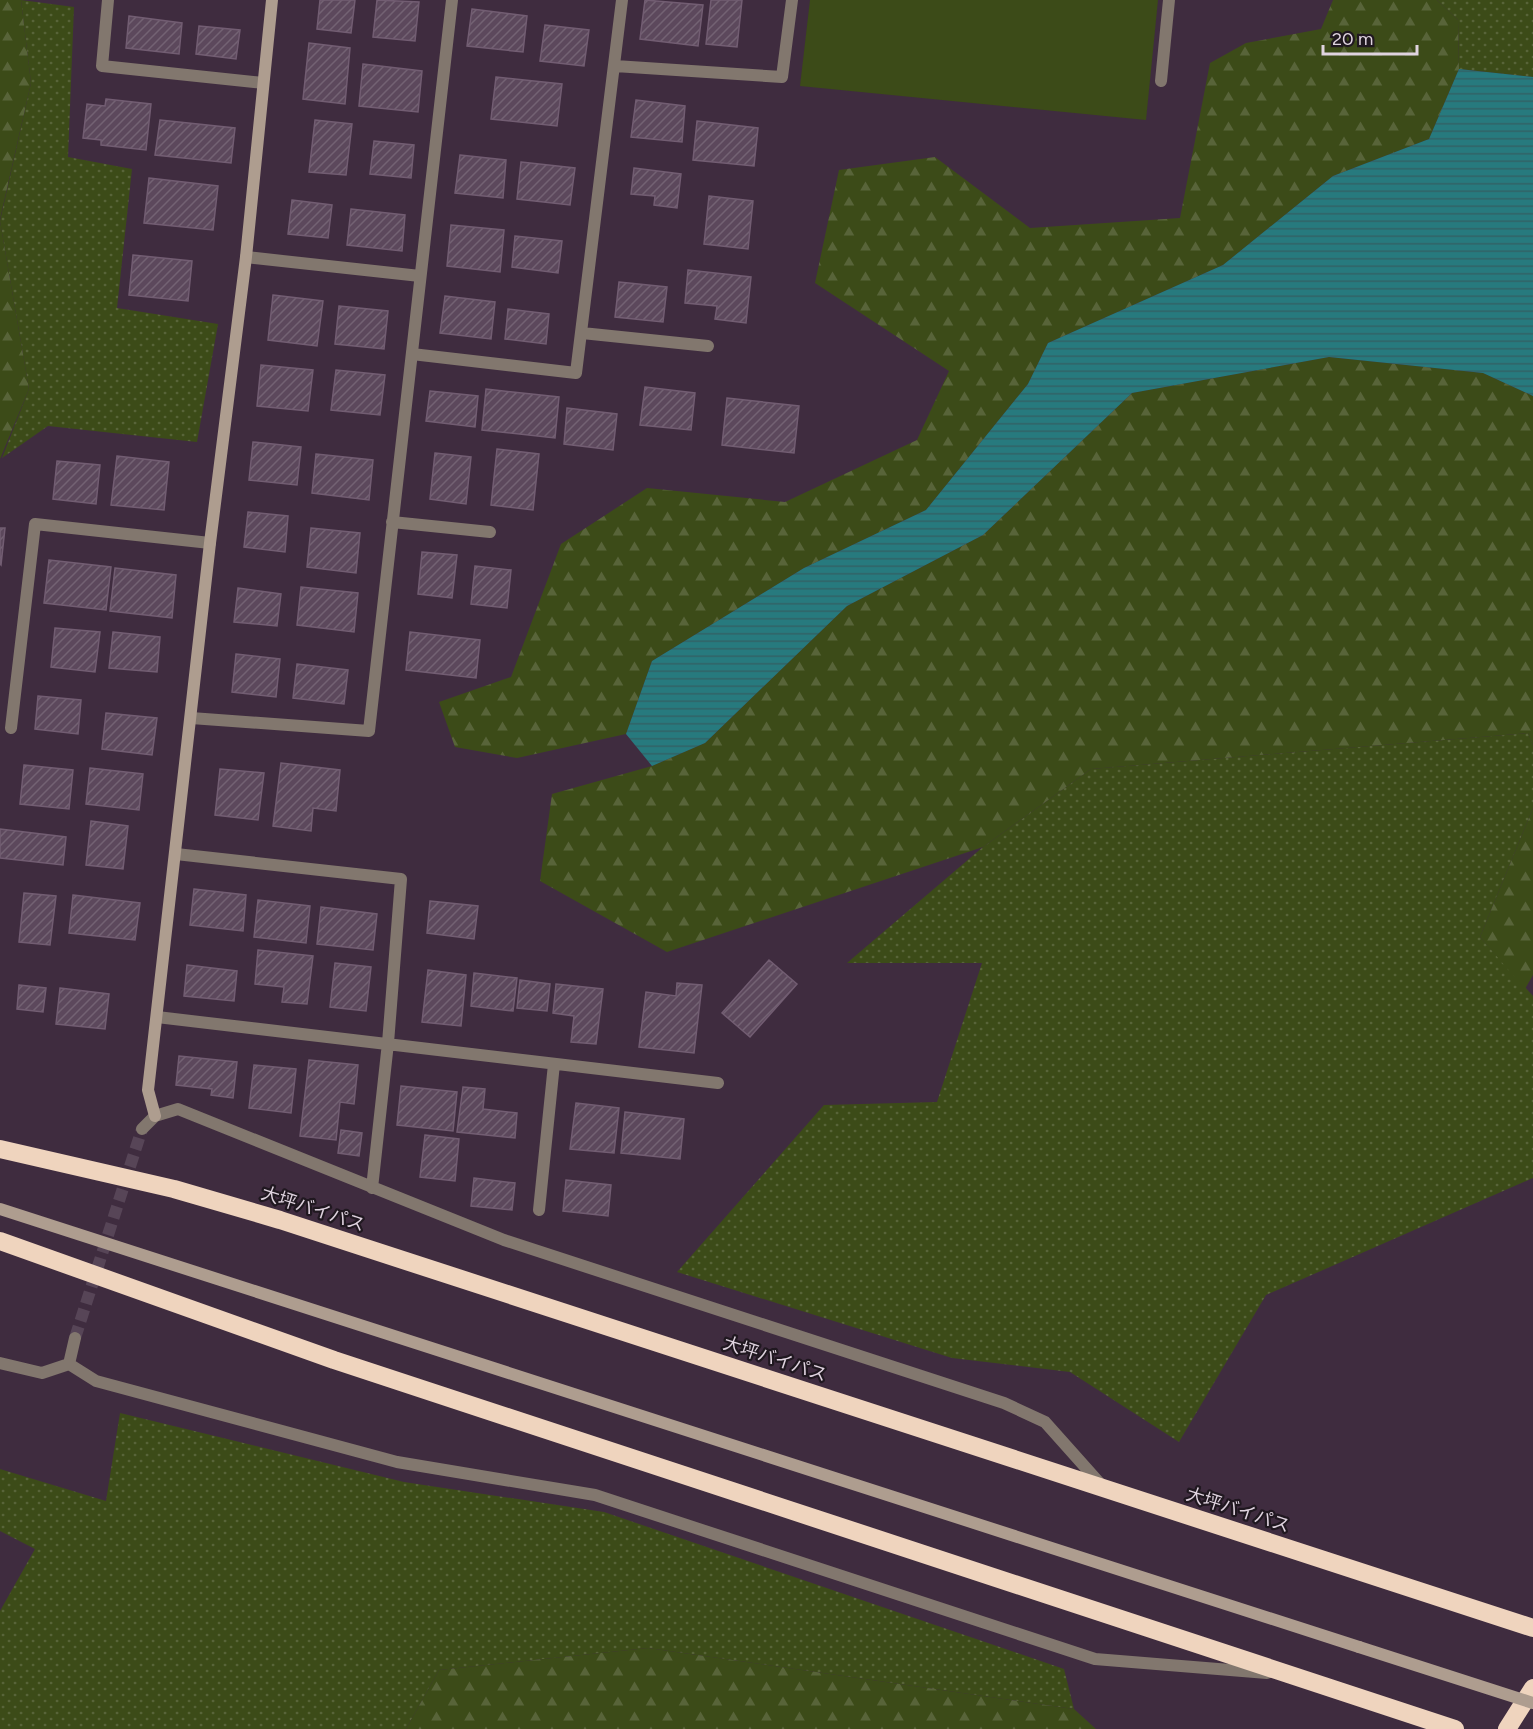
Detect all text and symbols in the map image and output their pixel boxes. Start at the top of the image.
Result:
scale bar [1323,18,1418,56]
text: 20 m [1332,28,1373,50]
street label: 大坪バイパス [258,1182,368,1236]
street label: 大坪バイパス [720,1332,830,1386]
street label: 大坪バイパス [1183,1483,1293,1537]

